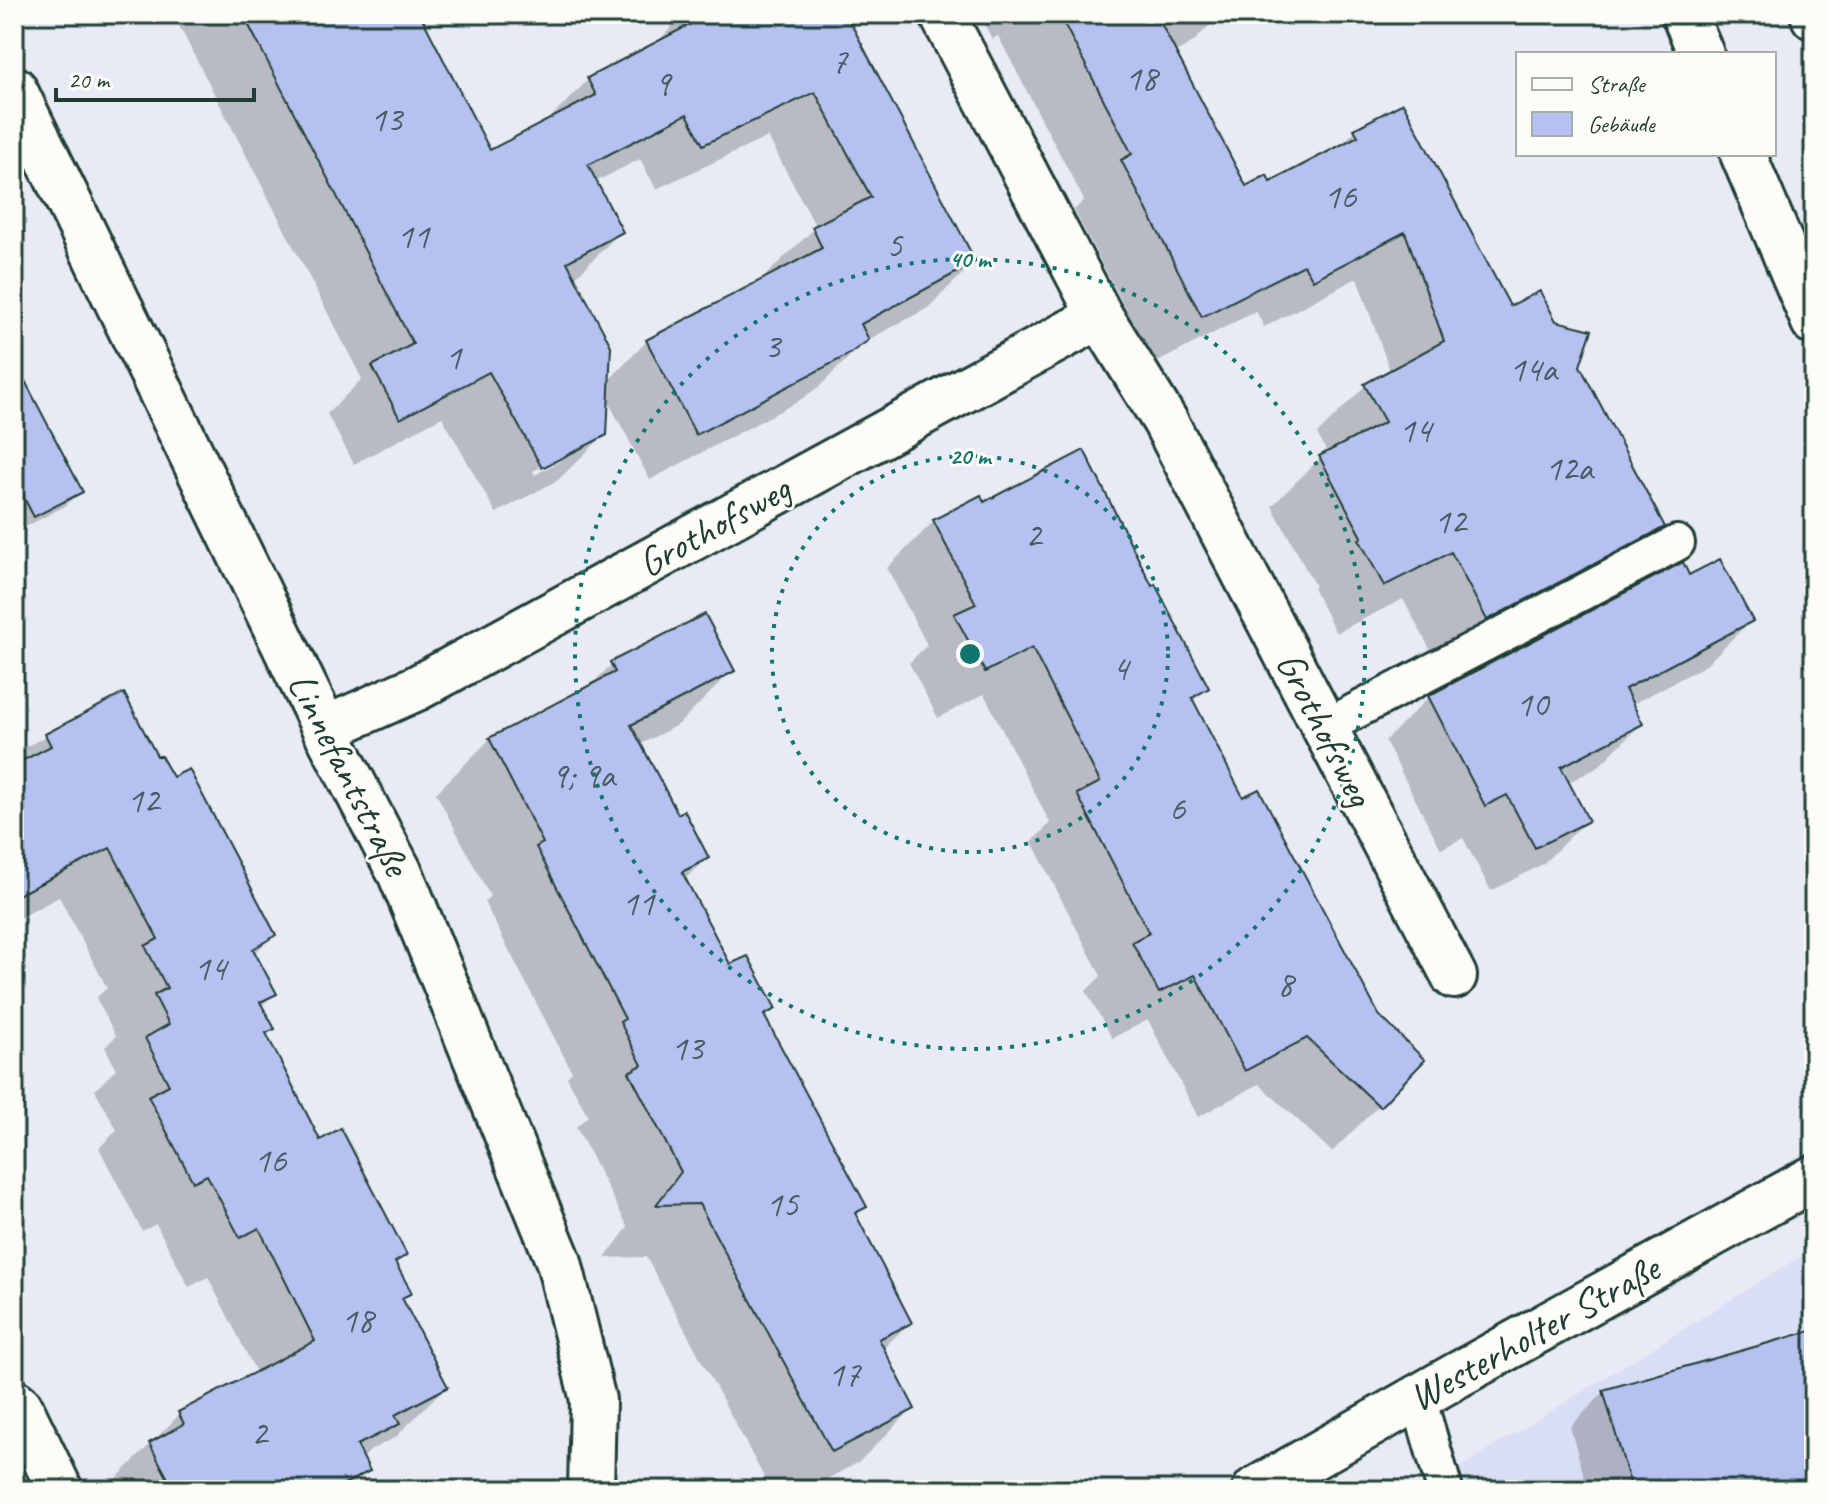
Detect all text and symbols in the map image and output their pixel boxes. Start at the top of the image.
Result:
house number: 7 [831,38,849,84]
scale bar [56,52,254,102]
legend [1516,52,1776,156]
house number: 18 [1125,55,1161,101]
house number: 9 [654,60,673,106]
text: 20 m [68,65,111,95]
text: Straße [1588,69,1647,99]
house number: 13 [370,96,405,142]
text: Gebäude [1588,109,1657,139]
house number: 16 [1324,173,1358,219]
house number: 11 [397,213,431,259]
house number: 5 [886,222,904,268]
text: 40 m [949,244,993,274]
house number: 3 [764,323,783,369]
house number: 1 [445,334,463,380]
house number: 14a [1509,346,1559,392]
house number: 14 [1399,407,1435,453]
text: 20 m [949,441,993,471]
house number: 12a [1545,445,1595,491]
street label: Grothofsweg [629,463,801,588]
house number: 12 [1434,498,1469,544]
house number: 2 [1025,512,1044,558]
centre of rings [956,640,984,668]
street label: Grothofsweg [1265,643,1386,816]
house number: 4 [1112,645,1132,691]
street label: Linnefantstraße [277,664,423,886]
house number: 10 [1516,681,1551,727]
house number: 9; 9a [551,752,617,798]
house number: 12 [127,777,162,823]
house number: 6 [1169,785,1187,831]
house number: 11 [622,880,656,926]
house number: 14 [194,945,230,991]
house number: 8 [1277,961,1297,1007]
house number: 13 [671,1025,706,1071]
house number: 16 [254,1137,288,1183]
house number: 15 [766,1181,800,1227]
street label: Westerholter Straße [1400,1242,1670,1422]
house number: 18 [341,1297,377,1343]
house number: 17 [828,1351,862,1397]
house number: 2 [251,1410,270,1456]

